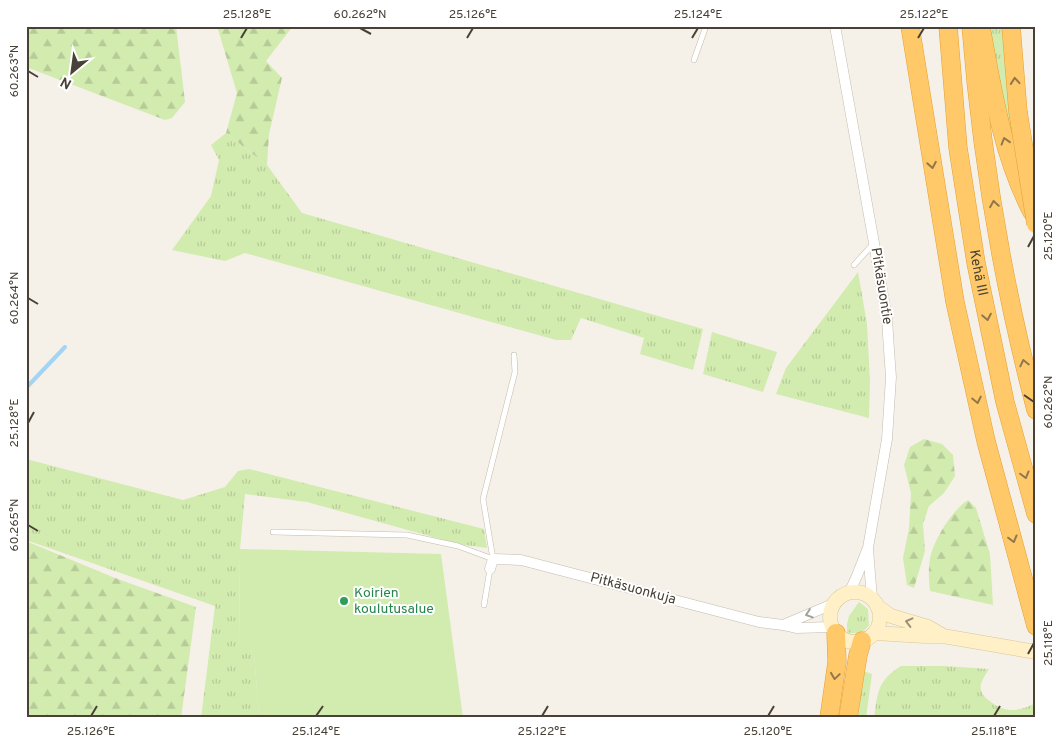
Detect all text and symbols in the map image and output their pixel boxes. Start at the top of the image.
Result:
text: 25.128°E [223,7,271,23]
text: 60.262°N [334,7,386,23]
text: 25.126°E [449,7,497,23]
text: 25.124°E [674,7,722,23]
text: 25.122°E [900,7,948,23]
text: 60.263°N [7,45,23,97]
north arrow [48,48,98,98]
text: N [58,72,75,92]
one-way arrow [1010,76,1021,84]
one-way arrow [1000,138,1010,146]
one-way arrow [927,160,937,169]
one-way arrow [989,199,999,208]
text: 25.120°E [1041,211,1057,261]
street label: Pitkäsuontie [867,246,895,326]
street label: Kehä III [966,249,991,298]
text: 60.264°N [7,272,23,324]
one-way arrow [981,313,992,322]
one-way arrow [1019,359,1030,368]
text: 60.262°N [1041,376,1057,428]
one-way arrow [971,396,982,405]
text: 25.128°E [7,399,23,447]
one-way arrow [1019,471,1029,479]
text: 60.265°N [7,499,23,551]
one-way arrow [1007,534,1017,542]
street label: Pitkäsuonkuja [588,569,678,609]
place label: Koirien koulutusalue [354,585,434,618]
marker: Koirien koulutusalue [338,595,350,607]
one-way arrow [805,608,813,618]
one-way arrow [905,617,914,628]
text: 25.118°E [1041,620,1057,666]
one-way arrow [830,671,840,680]
text: 25.126°E [67,724,115,740]
text: 25.124°E [292,724,340,740]
text: 25.122°E [518,724,566,740]
text: 25.120°E [743,724,793,740]
text: 25.118°E [971,724,1017,740]

